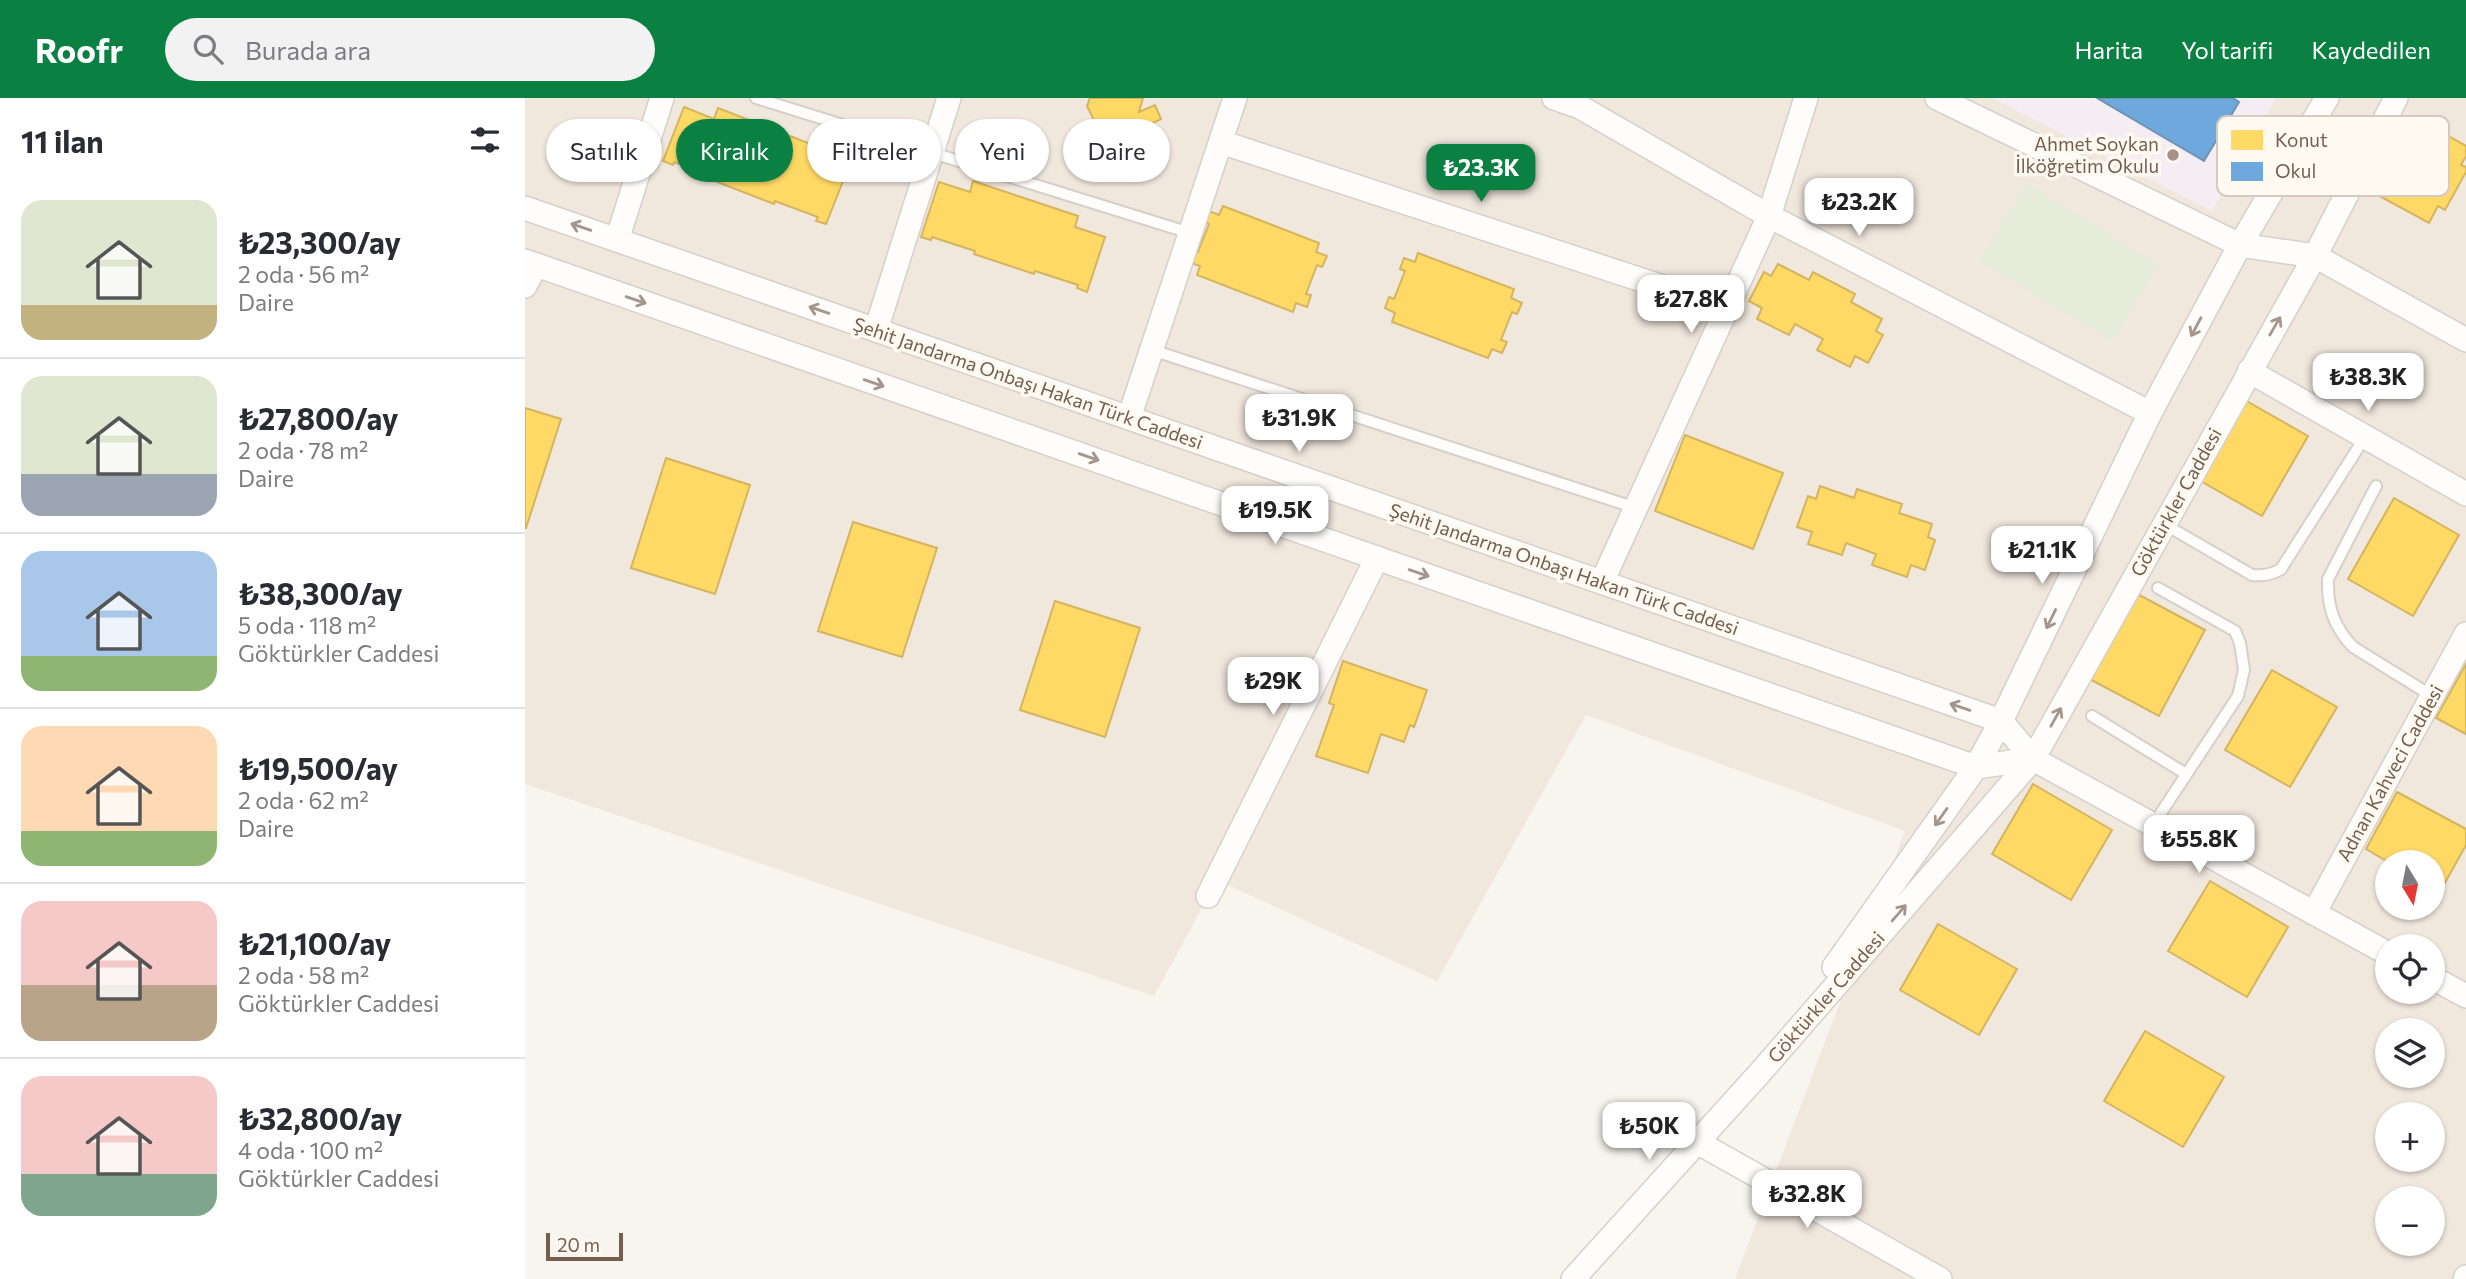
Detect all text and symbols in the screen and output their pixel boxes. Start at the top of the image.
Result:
search box [165,18,655,81]
text: Roofr [35,29,123,70]
icon: search [189,30,227,68]
text: Burada ara [245,34,371,65]
text: Harita [2074,35,2143,64]
text: Yol tarifi [2181,35,2273,64]
text: Kaydedilen [2311,35,2431,64]
legend [2217,116,2449,196]
chip: Satılık [546,119,662,182]
chip: Kiralık [676,119,793,182]
chip: Filtreler [807,119,941,182]
chip: Yeni [955,119,1049,182]
chip: Daire [1063,119,1170,182]
icon: filters [466,121,504,159]
text: 11 ilan [21,122,104,159]
text: Konut [2275,128,2328,151]
place label: Ahmet Soykan İlköğretim Okulu [2015,132,2159,177]
pin: ₺23.3K [1424,144,1538,204]
marker: Ahmet Soykan İlköğretim Okulu [2165,147,2181,163]
text: ₺23.3K [1442,153,1520,181]
text: Okul [2275,159,2316,182]
pin: ₺23.2K [1802,178,1916,238]
text: ₺23.2K [1821,187,1897,215]
one-way arrow [571,220,593,232]
text: ₺23,300/ay [238,223,401,260]
icon: home [77,228,161,312]
text: 2 oda · 56 m² [238,260,369,288]
pin: ₺27.8K [1634,275,1748,335]
text: ₺27.8K [1653,284,1729,312]
text: Daire [238,288,294,316]
one-way arrow [624,295,646,307]
one-way arrow [809,303,831,315]
street label: Şehit Jandarma Onbaşı Hakan Türk Caddesi [850,312,1206,453]
one-way arrow [2189,316,2202,337]
one-way arrow [2268,316,2282,336]
pin: ₺38.3K [2311,354,2425,413]
text: ₺38.3K [2329,362,2407,390]
one-way arrow [862,378,884,390]
pin: ₺31.9K [1242,394,1356,454]
text: ₺27,800/ay [238,399,398,436]
text: ₺31.9K [1261,403,1337,431]
icon: home [77,404,161,488]
street label: Göktürkler Caddesi [2125,423,2226,580]
text: 2 oda · 78 m² [238,436,368,464]
one-way arrow [1077,452,1099,465]
text: Daire [238,464,294,492]
pin: ₺19.5K [1218,486,1332,546]
text: ₺19.5K [1237,495,1313,523]
street label: Şehit Jandarma Onbaşı Hakan Türk Caddesi [1386,498,1742,639]
pin: ₺21.1K [1985,526,2099,586]
text: ₺21.1K [2007,535,2077,563]
one-way arrow [1408,568,1430,580]
text: ₺38,300/ay [238,574,403,611]
icon: home [77,579,161,663]
one-way arrow [2044,608,2057,629]
text: 5 oda · 118 m² [238,611,376,639]
text: Göktürkler Caddesi [238,639,439,667]
pin: ₺29K [1232,658,1314,717]
text: ₺29K [1244,666,1302,694]
street label: Adnan Kahveci Caddesi [2331,681,2448,865]
one-way arrow [1949,700,1971,712]
one-way arrow [2049,707,2063,727]
text: ₺19,500/ay [238,749,398,786]
icon: home [77,754,161,838]
text: 2 oda · 62 m² [238,786,369,814]
one-way arrow [1934,807,1948,826]
text: Daire [238,814,294,842]
pin: ₺55.8K [2142,816,2256,875]
text: ₺55.8K [2160,824,2238,852]
north arrow [2375,850,2445,920]
map controls [2375,850,2445,1256]
one-way arrow [1891,904,1907,922]
text: ₺21,100/ay [238,924,391,961]
street label: Göktürkler Caddesi [1762,926,1889,1067]
icon: home [77,929,161,1013]
button: locate [2375,934,2445,1004]
text: 2 oda · 58 m² [238,961,369,989]
text: Göktürkler Caddesi [238,989,439,1017]
button: layers [2375,1018,2445,1088]
text: ₺32,800/ay [238,1099,402,1136]
pin: ₺50K [1608,1102,1690,1162]
button: + [2375,1102,2445,1172]
icon: home [77,1104,161,1188]
text: ₺50K [1618,1111,1680,1139]
text: 4 oda · 100 m² [238,1136,383,1164]
text: Göktürkler Caddesi [238,1164,439,1192]
pin: ₺32.8K [1750,1170,1864,1230]
text: ₺32.8K [1768,1179,1846,1207]
button: − [2375,1186,2445,1256]
scale bar [546,1230,623,1262]
text: 20 m [557,1233,600,1256]

